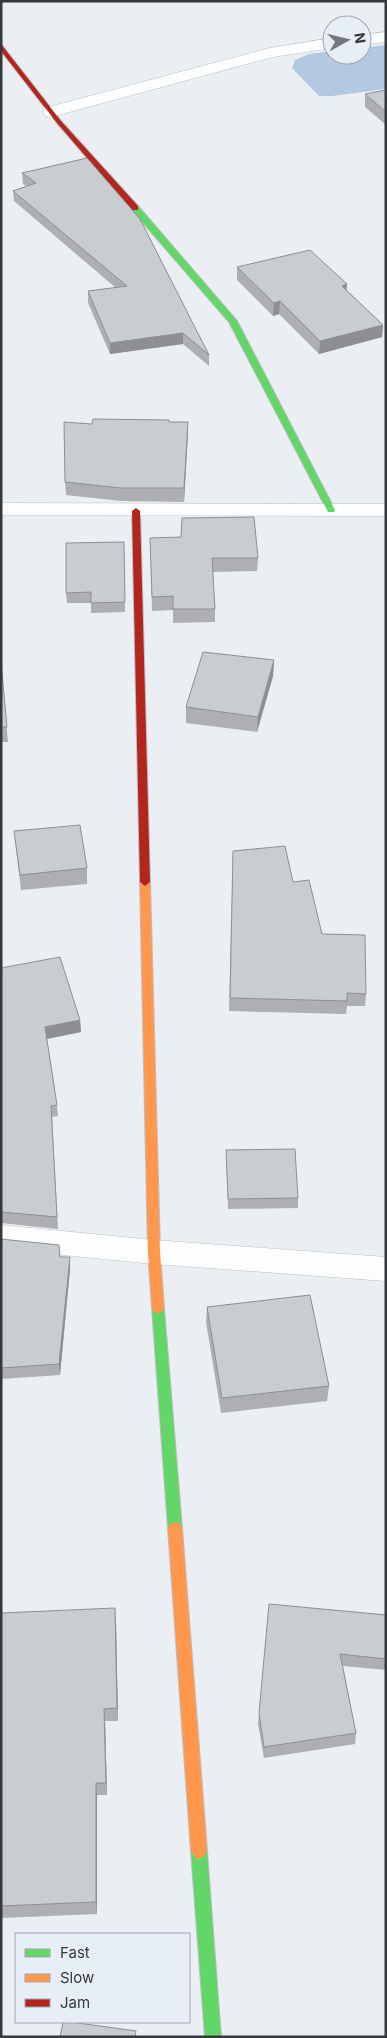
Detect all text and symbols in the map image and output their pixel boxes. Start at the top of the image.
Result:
north arrow [322,15,372,65]
text: N [351,32,370,45]
legend [15,1933,190,2023]
text: Fast [60,1943,90,1962]
text: Slow [60,1968,94,1987]
text: Jam [60,1993,90,2012]

